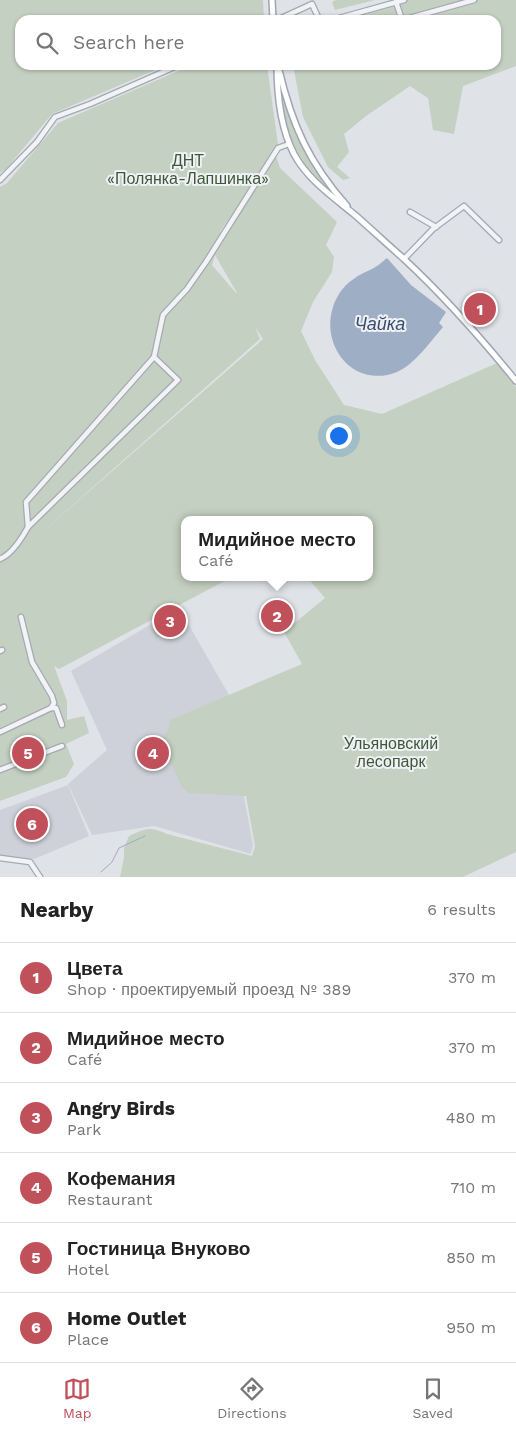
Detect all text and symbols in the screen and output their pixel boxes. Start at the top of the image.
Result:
search box [15,15,501,70]
icon: search [33,29,61,57]
text: Search here [73,31,184,54]
park label: ДНТ «Полянка-Лапшинка» [107,151,269,188]
pin: 1 [464,290,496,328]
water label: Чайка [355,313,405,334]
your location [326,423,352,449]
popup [181,516,373,581]
text: Мидийное место [198,528,356,551]
text: Café [198,551,233,570]
pin: 2 [261,597,293,635]
pin: 3 [154,602,186,640]
pin: 5 [12,734,44,772]
pin: 4 [137,734,169,772]
park label: Ульяновский лесопарк [344,734,438,771]
pin: 6 [16,805,48,843]
text: Nearby [20,897,93,922]
text: 6 results [427,900,496,919]
text: Цвета [67,957,123,980]
text: 1 [33,968,39,987]
text: 370 m [448,968,496,987]
text: Shop · проектируемый проезд № 389 [67,980,351,999]
text: Мидийное место [67,1027,225,1050]
text: 2 [31,1038,41,1057]
text: 370 m [448,1038,496,1057]
text: Café [67,1050,102,1069]
text: Angry Birds [67,1097,175,1120]
text: 3 [31,1108,41,1127]
text: 480 m [446,1108,496,1127]
text: Park [67,1120,101,1139]
text: Кофемания [67,1167,176,1190]
text: 4 [31,1178,41,1197]
text: 710 m [450,1178,496,1197]
text: Restaurant [67,1190,153,1209]
text: Гостиница Внуково [67,1237,250,1260]
text: 5 [31,1248,41,1267]
text: 850 m [446,1248,496,1267]
text: Hotel [67,1260,109,1279]
text: Home Outlet [67,1307,186,1330]
text: 6 [31,1318,41,1337]
text: 950 m [446,1318,496,1337]
text: Place [67,1330,109,1349]
tab: Map [63,1375,92,1421]
tab: Directions [217,1375,287,1421]
tab: Saved [412,1375,453,1421]

